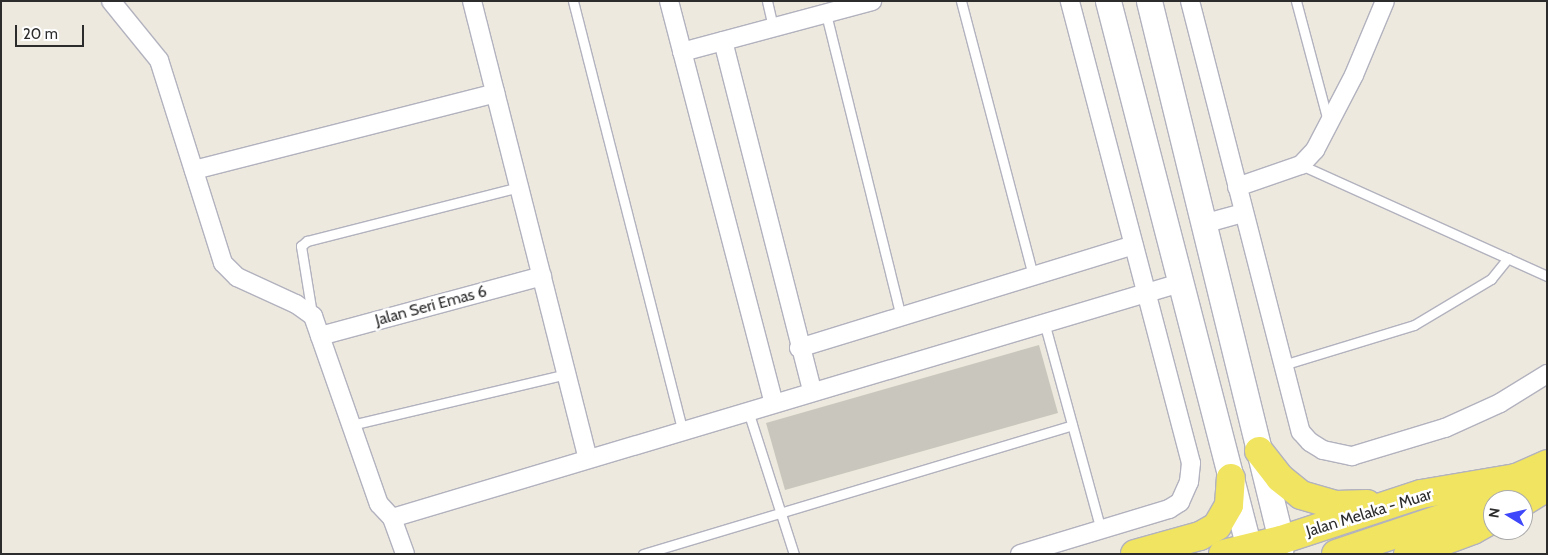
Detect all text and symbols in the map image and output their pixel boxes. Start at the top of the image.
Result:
scale bar [18,15,86,47]
text: 20 m [23,25,58,43]
street label: Jalan Seri Emas 6 [373,282,489,330]
street label: Jalan Melaka - Muar [1304,485,1434,541]
north arrow [1483,490,1533,540]
text: N [1485,507,1504,519]

